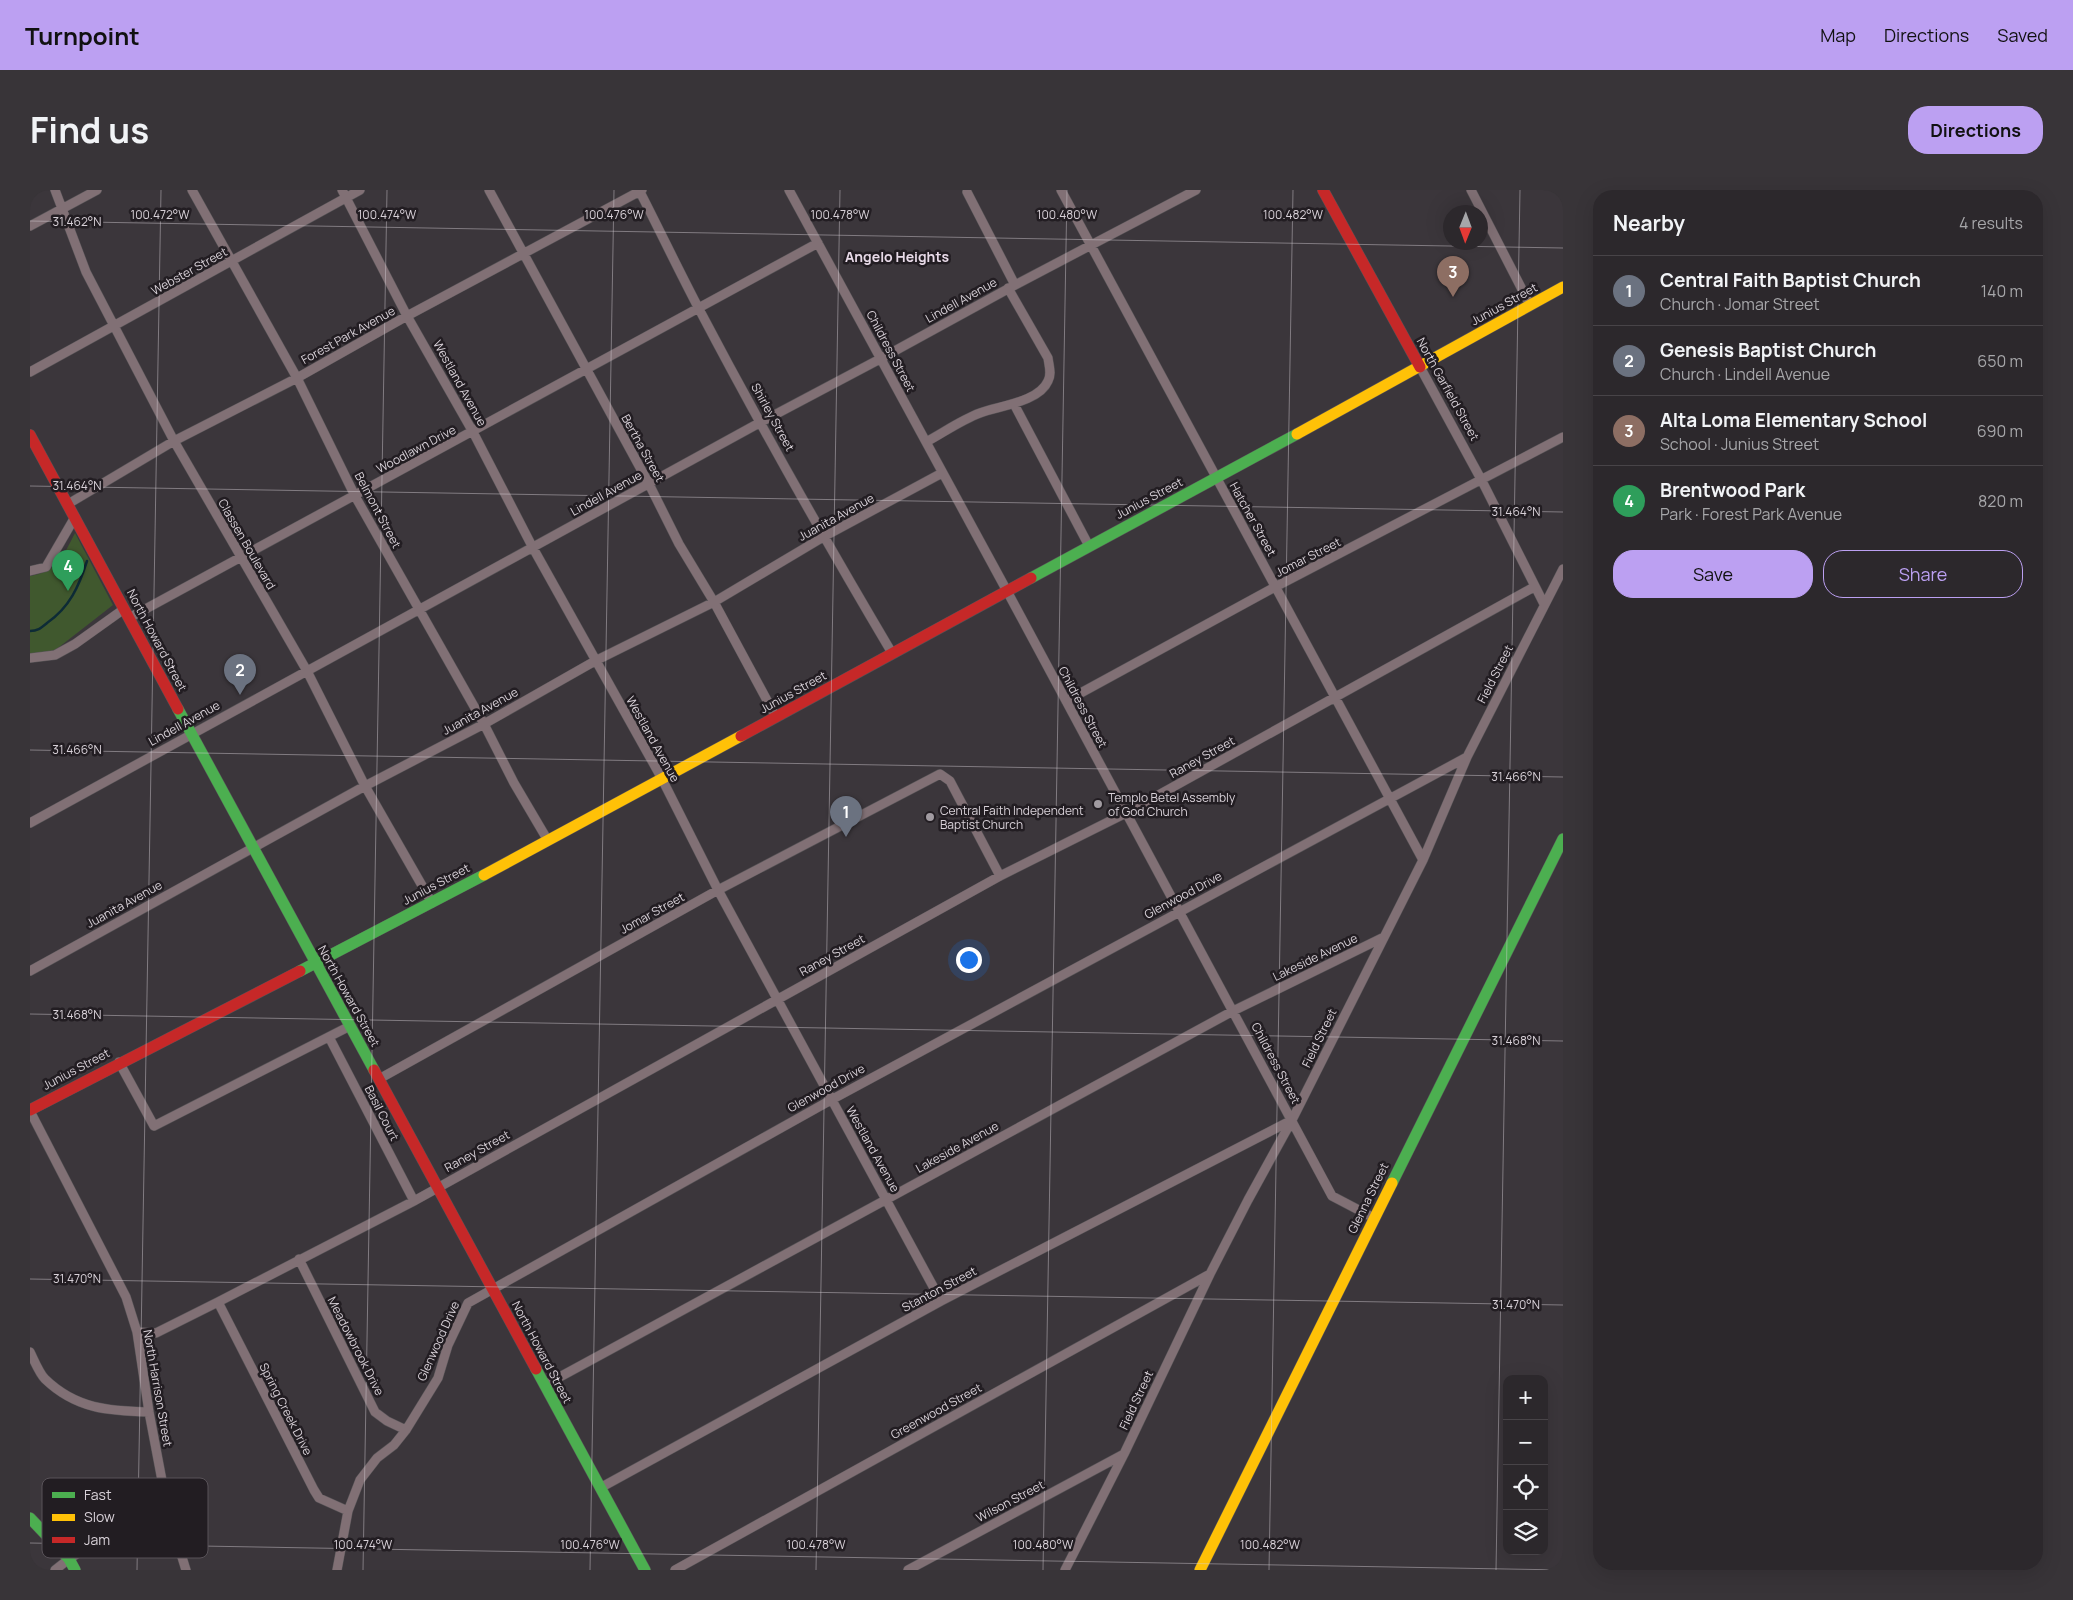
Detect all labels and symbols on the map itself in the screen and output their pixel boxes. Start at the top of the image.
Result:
north arrow [1443,205,1488,250]
text: 100.472°W [131,206,190,223]
text: 100.474°W [358,206,417,223]
text: 100.476°W [584,206,645,223]
text: 100.478°W [810,206,870,223]
text: 100.480°W [1037,206,1098,223]
text: 100.482°W [1263,206,1324,223]
text: 31.462°N [53,213,101,230]
street label: Webster Street [148,243,230,299]
district label: Angelo Heights [845,247,949,266]
pin: 3 [1437,256,1469,297]
street label: Lindell Avenue [922,273,1000,327]
street label: Junius Street [1468,279,1541,329]
street label: Forest Park Avenue [298,302,398,368]
street label: Childress Street [862,307,920,395]
street label: North Garfield Street [1413,334,1483,444]
street label: Westland Avenue [429,337,491,429]
street label: Shirley Street [747,380,799,454]
street label: Bertha Street [617,411,669,485]
street label: Woodlawn Drive [373,421,459,477]
street label: Lindell Avenue [567,466,645,520]
street label: Belmont Street [351,469,405,551]
street label: Junius Street [1112,473,1186,523]
text: 31.464°N [52,477,102,494]
street label: Hatcher Street [1226,479,1280,559]
street label: Juanita Avenue [795,489,877,545]
street label: Classen Boulevard [214,496,280,592]
text: 31.464°N [1491,503,1541,520]
street label: Jomar Street [1272,533,1344,581]
pin: 4 [52,550,84,591]
street label: North Howard Street [123,586,191,694]
street label: Field Street [1473,642,1517,706]
pin: 2 [224,654,256,695]
street label: Childress Street [1054,663,1112,751]
street label: Junius Street [757,667,830,717]
street label: Juanita Avenue [439,683,521,739]
street label: Westland Avenue [622,693,684,785]
street label: Lindell Avenue [145,696,223,750]
street label: Raney Street [1166,732,1238,782]
text: 31.466°N [52,741,102,758]
text: 31.466°N [1491,768,1541,785]
place label: Templo Betel Assembly of God Church [1108,789,1236,820]
pin: 1 [830,796,862,837]
marker: Templo Betel Assembly of God Church [1092,798,1104,810]
place label: Central Faith Independent Baptist Church [940,802,1084,833]
marker: Central Faith Independent Baptist Church [924,811,936,823]
street label: Junius Street [399,859,473,909]
street label: Glenwood Drive [1141,867,1225,923]
street label: Juanita Avenue [83,876,165,932]
street label: Jomar Street [617,888,688,938]
street label: Lakeside Avenue [1270,929,1360,985]
street label: Raney Street [796,930,868,980]
street label: North Howard Street [314,942,384,1050]
your location [956,947,982,973]
text: 31.468°N [53,1006,101,1023]
street label: Field Street [1297,1006,1341,1070]
street label: Childress Street [1247,1019,1305,1107]
text: 31.468°N [1492,1032,1540,1049]
street label: Junius Street [39,1044,113,1094]
street label: Glenwood Drive [784,1060,868,1116]
street label: Basil Court [361,1082,403,1144]
street label: Westland Avenue [842,1103,904,1195]
street label: Lakeside Avenue [912,1117,1002,1177]
street label: Raney Street [441,1126,513,1176]
street label: Glenna Street [1344,1160,1393,1236]
street label: Stanton Street [899,1262,980,1316]
text: 31.470°N [53,1270,101,1287]
street label: Meadowbrook Drive [324,1294,388,1398]
text: 31.470°N [1492,1296,1540,1313]
street label: Glenwood Drive [413,1298,463,1384]
street label: North Howard Street [508,1298,576,1406]
street label: North Harrison Street [139,1328,177,1448]
street label: Spring Creek Drive [255,1360,317,1458]
street label: Field Street [1115,1367,1157,1432]
street label: Greenwood Street [887,1379,985,1443]
street label: Wilson Street [973,1476,1047,1526]
legend [42,1478,208,1558]
text: Fast [84,1485,112,1504]
text: Slow [84,1507,115,1526]
text: Jam [84,1530,110,1549]
text: 100.474°W [334,1536,393,1553]
text: 100.476°W [560,1536,621,1553]
text: 100.478°W [786,1536,846,1553]
text: 100.480°W [1013,1536,1074,1553]
text: 100.482°W [1240,1536,1301,1553]

